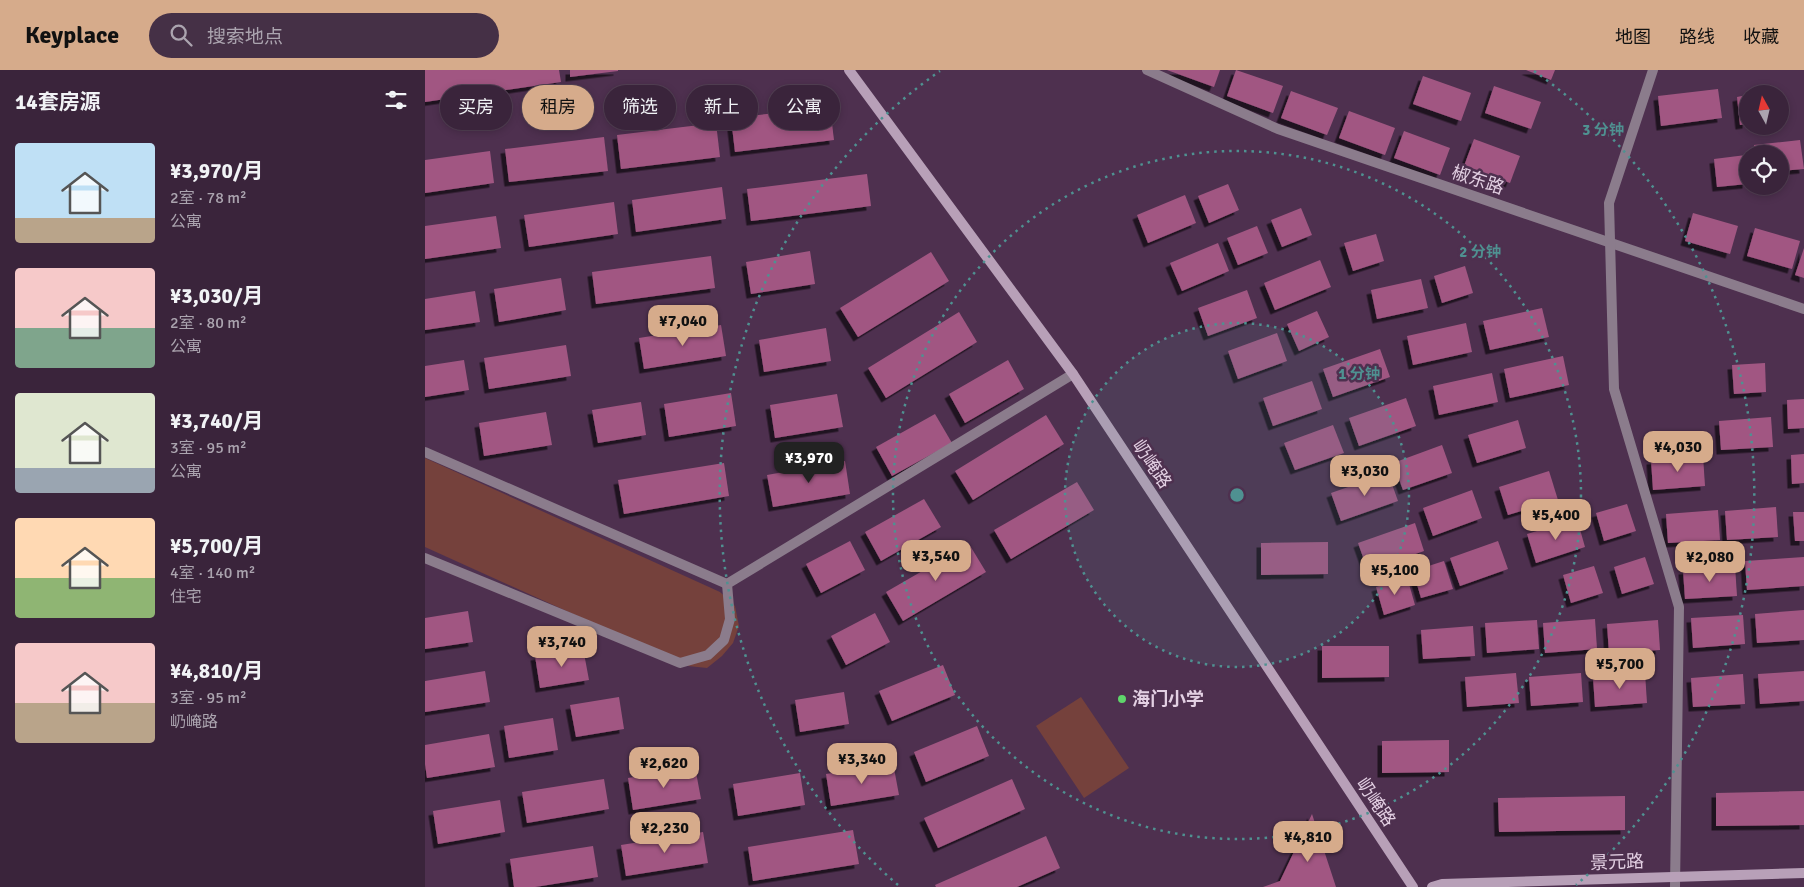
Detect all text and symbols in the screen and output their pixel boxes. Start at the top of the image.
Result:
search box [149,13,499,58]
text: Keyplace [25,20,119,50]
icon: search [167,21,195,49]
text: 搜索地点 [207,25,283,49]
text: 地图 [1615,26,1651,48]
text: 路线 [1679,26,1715,48]
text: 收藏 [1743,26,1779,48]
chip: 买房 [440,85,512,130]
chip: 租房 [522,85,594,130]
chip: 筛选 [604,85,676,130]
chip: 新上 [686,85,758,130]
chip: 公寓 [768,85,840,130]
north arrow [1739,85,1789,135]
map controls [1739,85,1789,195]
icon: filters [382,86,410,114]
text: 14套房源 [15,89,101,115]
text: 3 分钟 [1582,121,1624,139]
button: locate [1739,145,1789,195]
text: ¥3,970/月 [170,158,263,184]
street label: 椒东路 [1449,161,1507,199]
icon: home [55,163,115,223]
text: 2室 · 78 m² [170,188,247,208]
text: 公寓 [170,212,202,232]
text: 2 分钟 [1459,243,1501,261]
text: ¥3,030/月 [170,283,263,309]
icon: home [55,288,115,348]
pin: ¥7,040 [642,304,724,347]
text: ¥7,040 [659,311,707,331]
text: 2室 · 80 m² [170,313,247,333]
text: 公寓 [170,337,202,357]
text: 1 分钟 [1338,365,1380,383]
text: ¥3,740/月 [170,408,263,434]
icon: home [55,413,115,473]
pin: ¥4,030 [1637,430,1719,473]
street label: 屷崦路 [1128,435,1176,493]
text: ¥4,030 [1654,437,1702,457]
text: 3室 · 95 m² [170,438,247,458]
pin: ¥3,970 [768,442,850,484]
text: ¥3,970 [785,448,833,468]
pin: ¥3,030 [1324,454,1406,497]
text: ¥3,030 [1341,461,1389,481]
text: 公寓 [170,462,202,482]
centre of rings [1228,486,1246,504]
pin: ¥5,400 [1515,498,1597,541]
text: ¥5,400 [1532,505,1580,525]
text: ¥5,700/月 [170,533,263,559]
icon: home [55,538,115,598]
pin: ¥3,540 [895,540,977,582]
pin: ¥2,080 [1669,540,1751,583]
text: ¥3,540 [912,546,960,566]
text: ¥2,080 [1686,547,1734,567]
pin: ¥5,100 [1354,554,1436,596]
text: ¥5,100 [1371,560,1419,580]
text: 4室 · 140 m² [170,563,255,583]
text: 住宅 [170,587,202,607]
pin: ¥3,740 [521,626,603,668]
text: ¥3,740 [538,632,586,652]
pin: ¥5,700 [1579,648,1661,690]
text: ¥5,700 [1596,654,1644,674]
text: ¥4,810/月 [170,658,263,684]
icon: home [55,663,115,723]
text: 3室 · 95 m² [170,688,247,708]
place label: 海门小学 [1132,688,1204,710]
marker: 海门小学 [1116,693,1128,705]
text: 屷崦路 [170,712,218,732]
pin: ¥3,340 [821,742,903,785]
pin: ¥2,620 [623,746,705,789]
text: ¥3,340 [838,749,886,769]
text: ¥2,620 [640,753,688,773]
street label: 屷崦路 [1352,773,1400,831]
pin: ¥2,230 [624,812,706,854]
text: ¥2,230 [641,818,689,838]
pin: ¥4,810 [1267,820,1349,863]
text: ¥4,810 [1284,827,1332,847]
street label: 景元路 [1590,850,1644,874]

